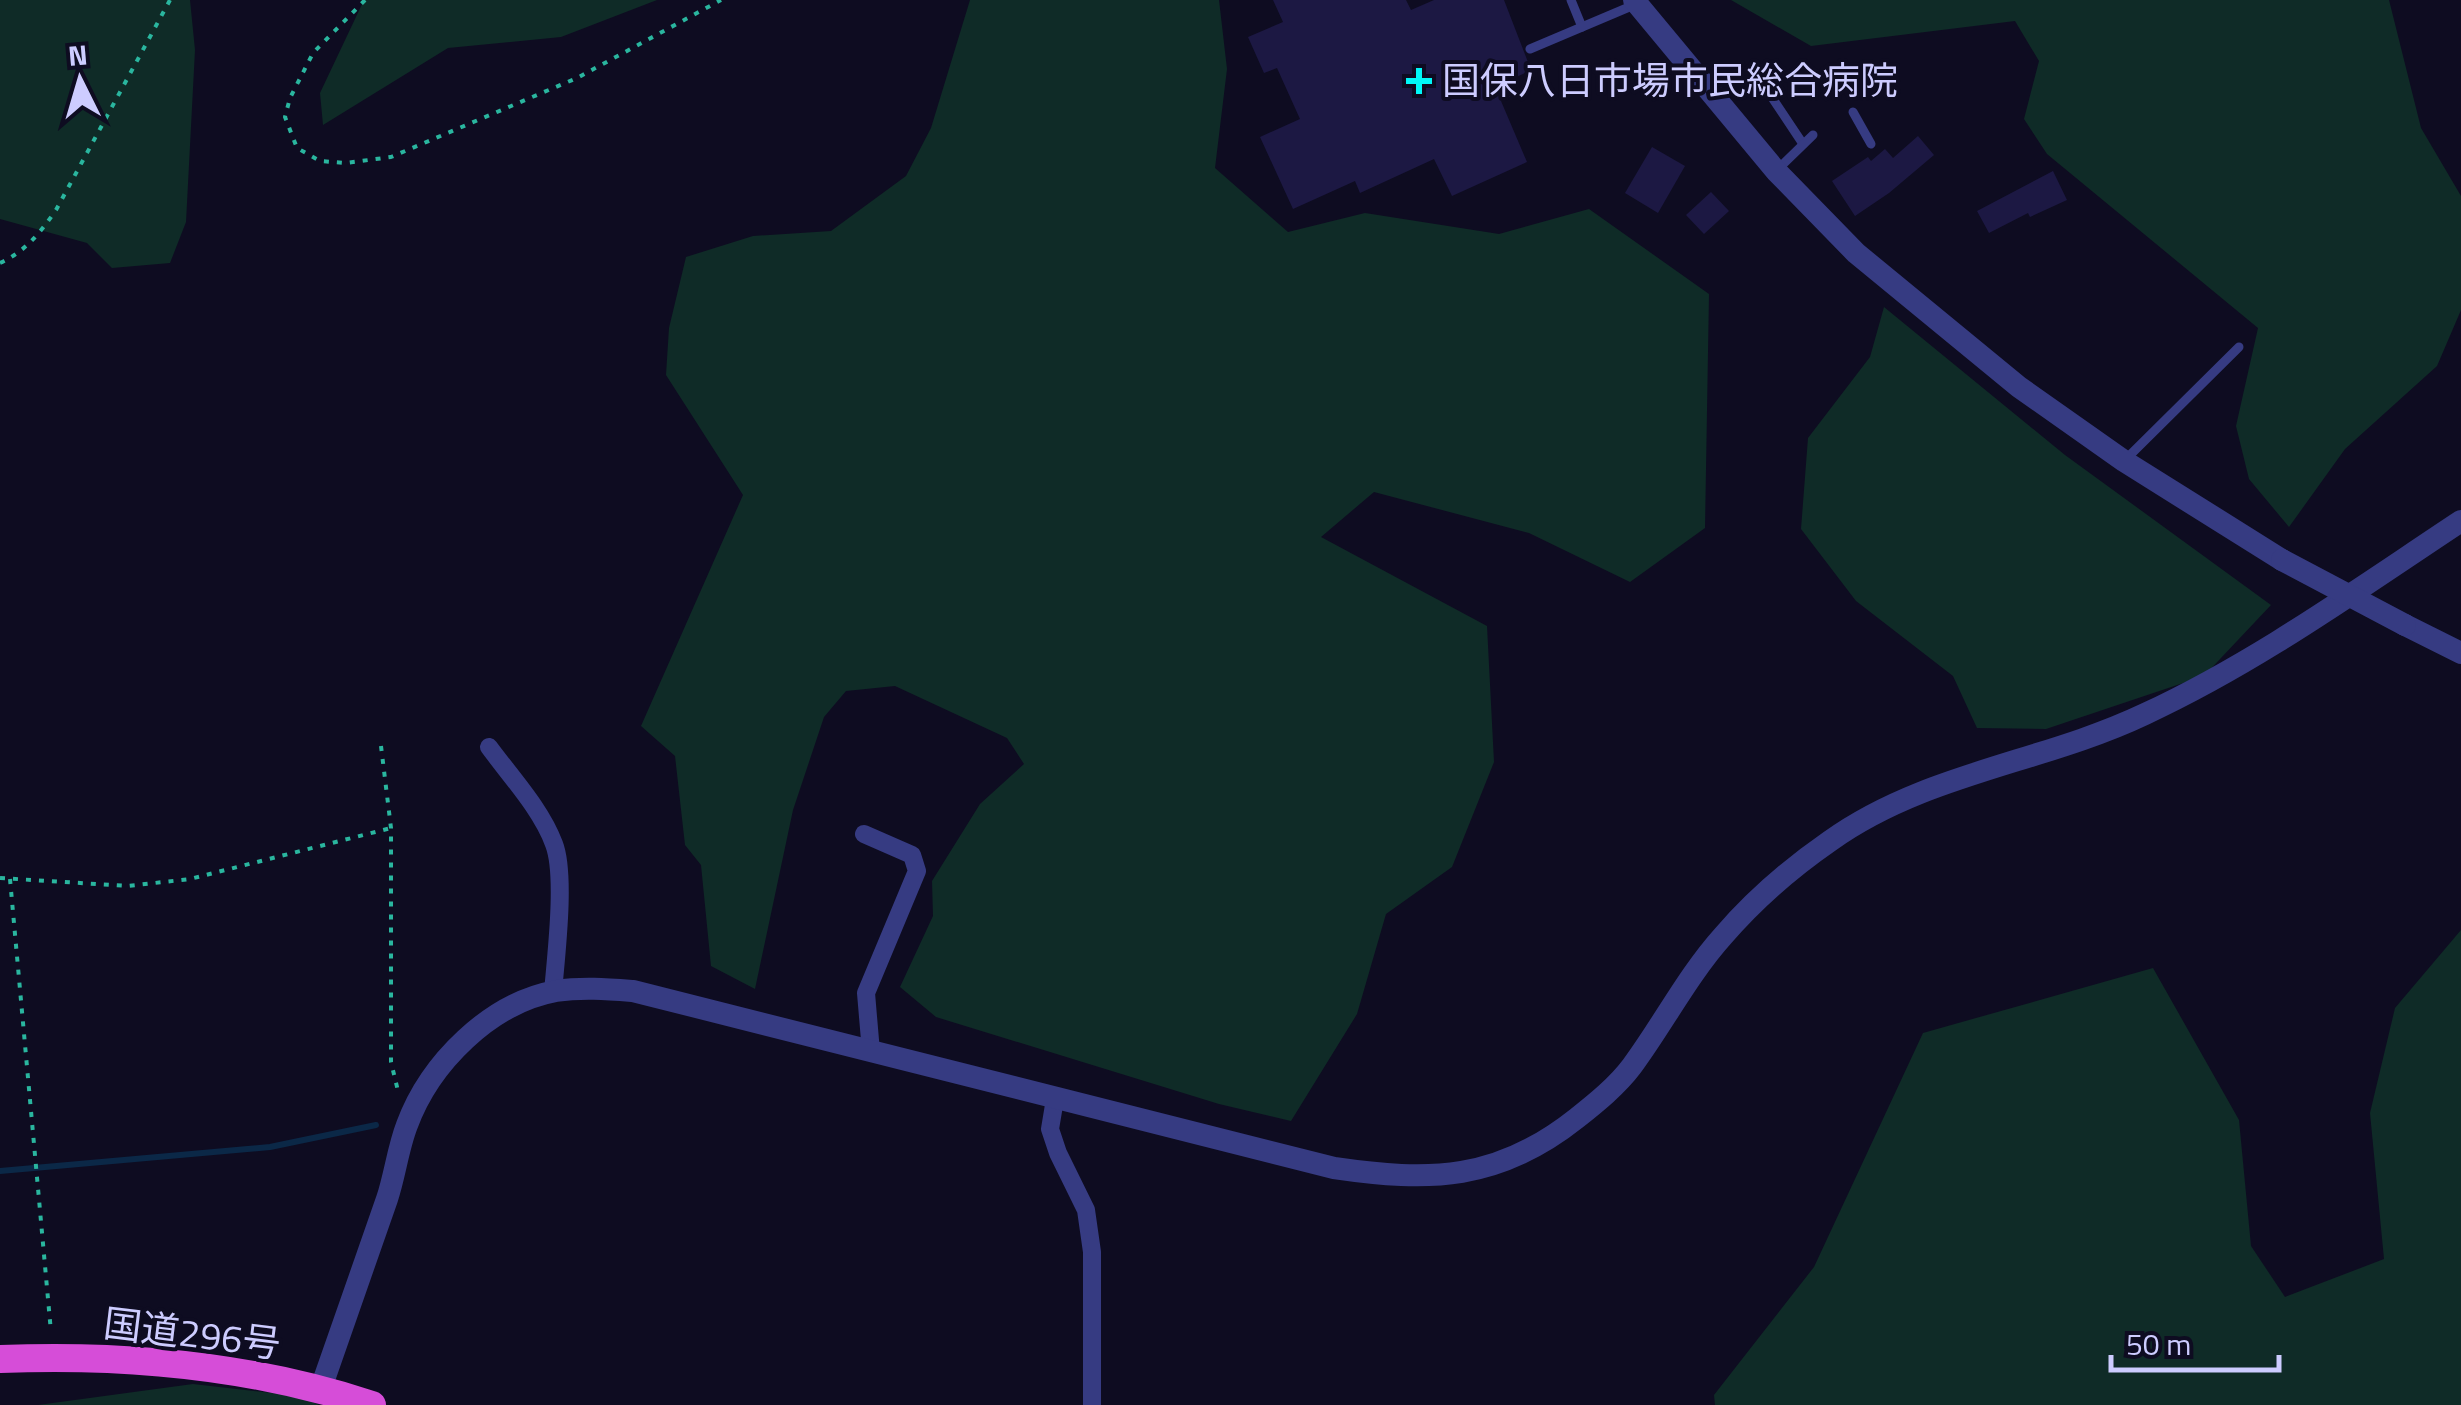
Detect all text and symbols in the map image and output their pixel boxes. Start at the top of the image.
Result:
north arrow [30,30,130,130]
text: N [66,32,89,77]
place label: 国保八日市場市民総合病院 [1442,51,1898,109]
marker: 国保八日市場市民総合病院 [1406,68,1432,94]
street label: 国道296号 [100,1293,284,1373]
scale bar [2111,1310,2278,1372]
text: 50 m [2126,1321,2191,1367]

